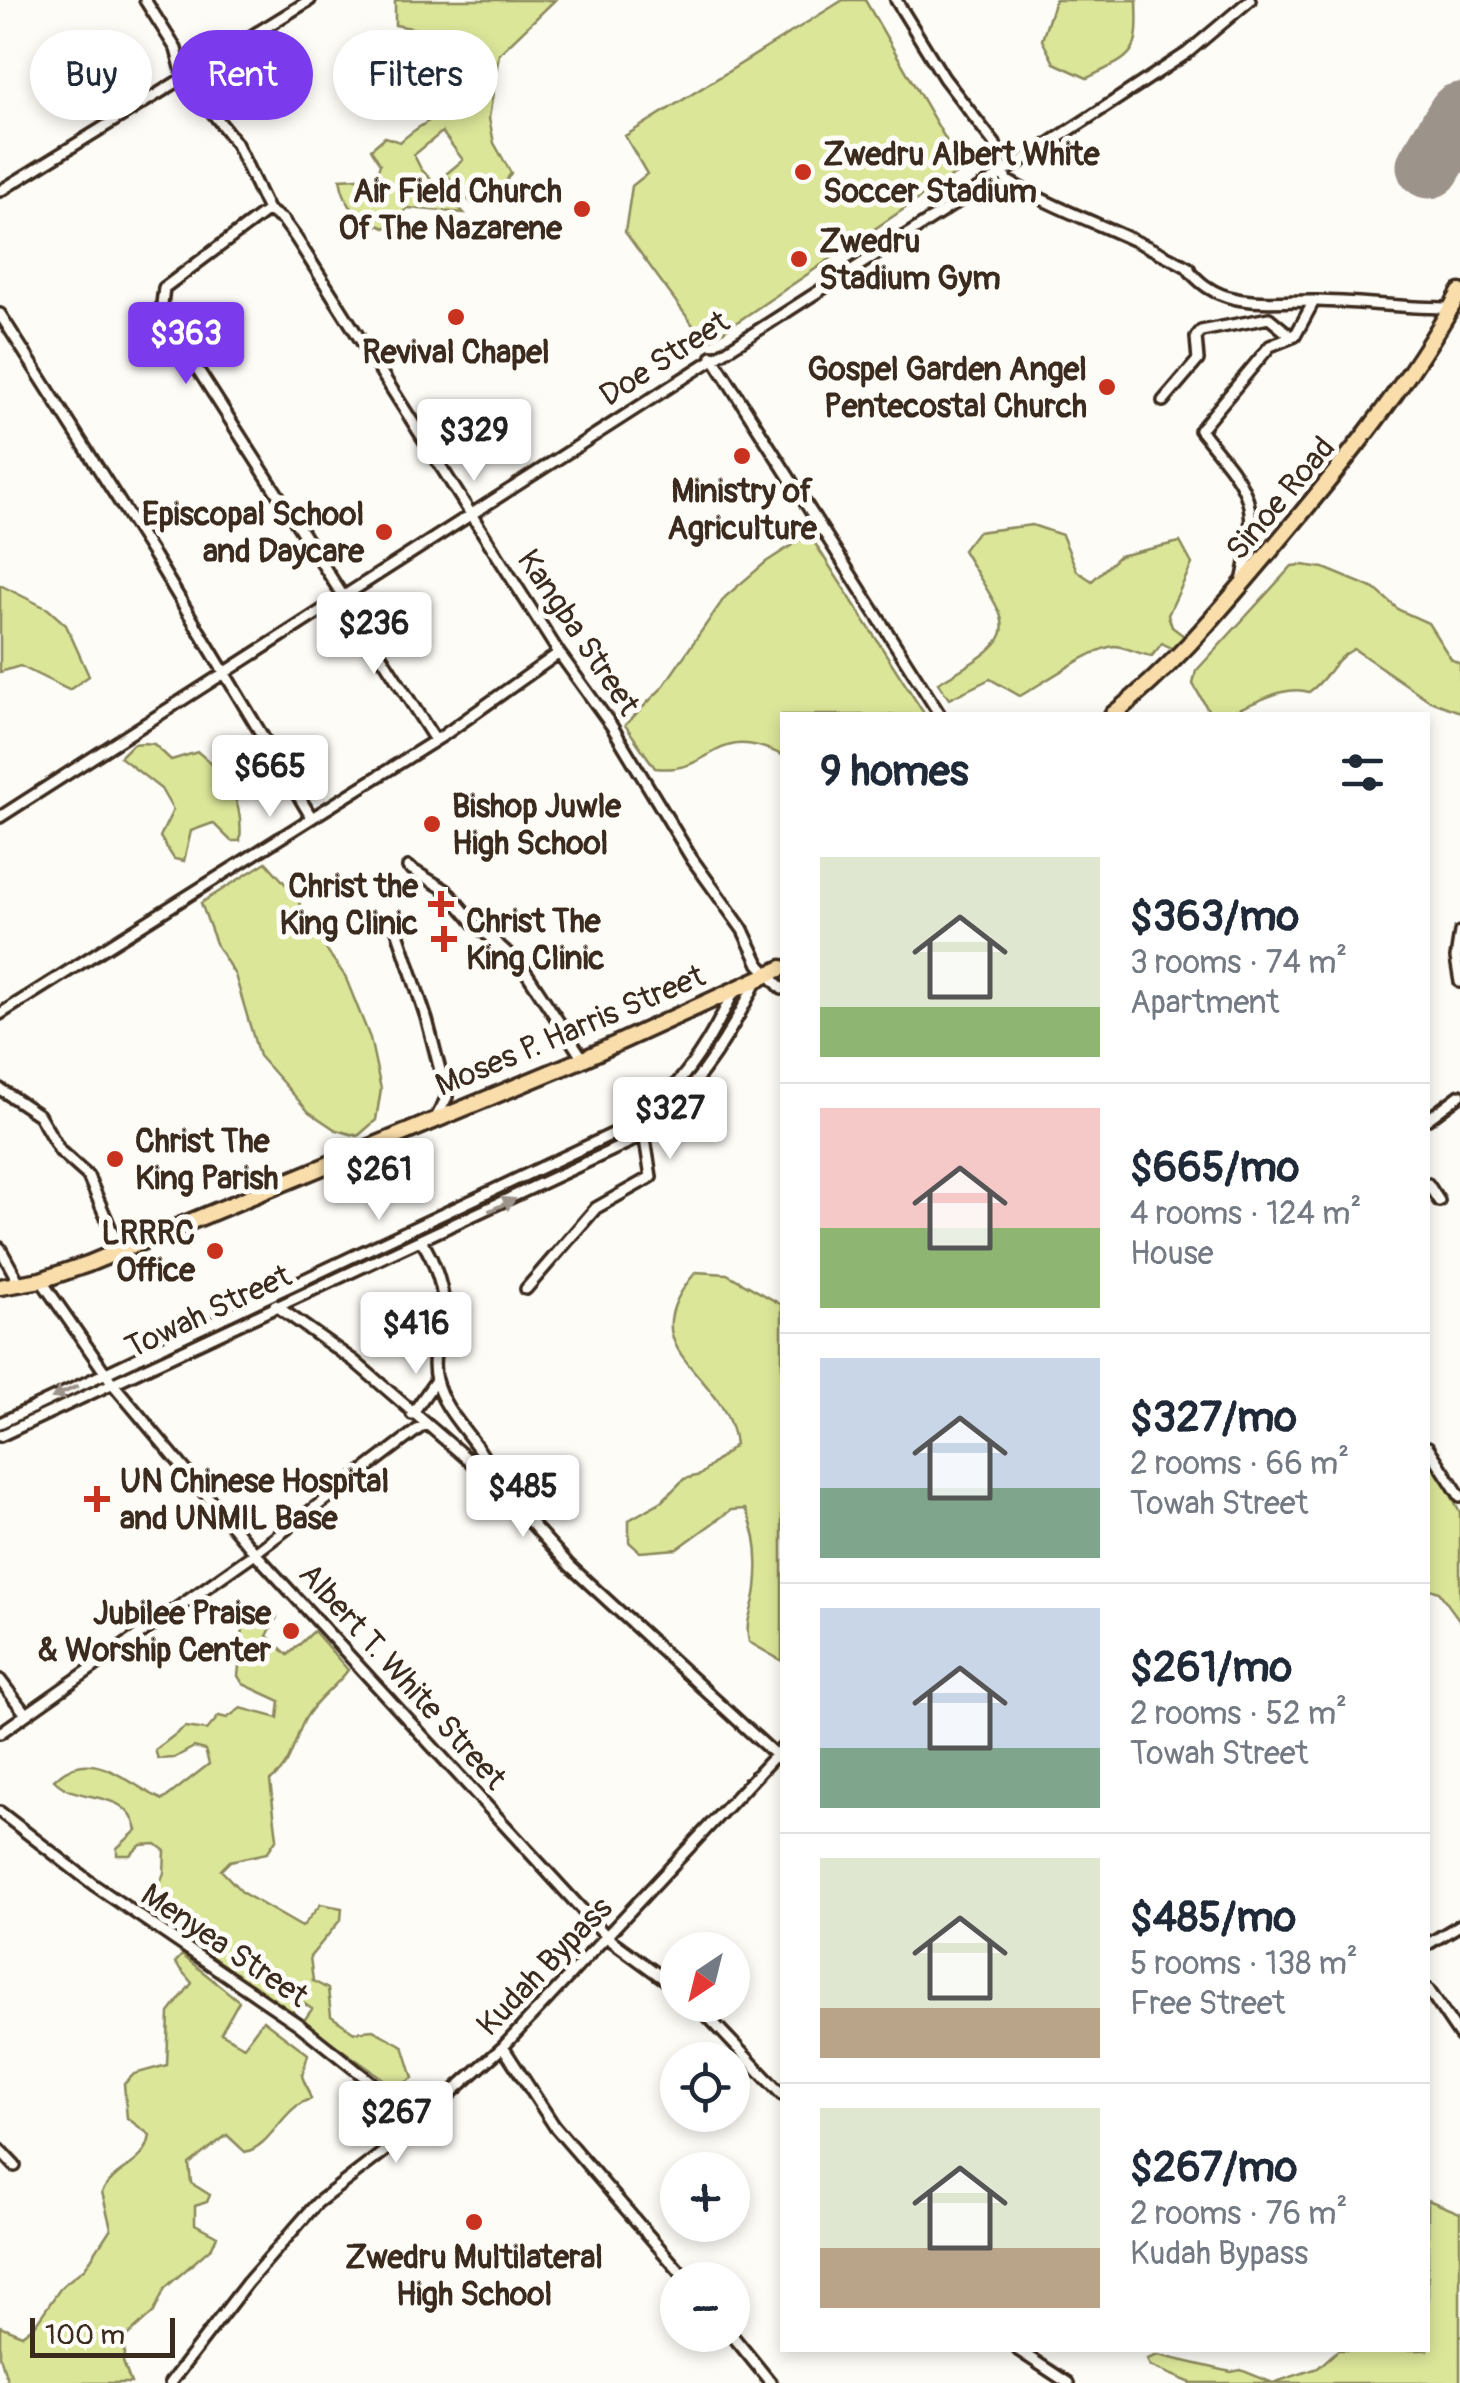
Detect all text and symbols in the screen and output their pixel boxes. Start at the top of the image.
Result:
chip: Buy [30,30,152,120]
chip: Rent [172,30,313,120]
chip: Filters [333,30,498,120]
place label: Zwedru Albert White Soccer Stadium [823,135,1101,212]
marker: Zwedru Albert White Soccer Stadium [792,161,814,183]
place label: Air Field Church Of The Nazarene [338,172,563,249]
marker: Air Field Church Of The Nazarene [571,198,593,220]
place label: Zwedru Stadium Gym [819,222,1001,299]
marker: Zwedru Stadium Gym [788,248,810,270]
pin: $363 [127,302,245,387]
street label: Doe Street [592,302,737,416]
marker: Revival Chapel [445,306,467,328]
text: $363 [150,314,222,354]
place label: Revival Chapel [362,333,550,373]
place label: Gospel Garden Angel Pentecostal Church [807,350,1087,427]
marker: Gospel Garden Angel Pentecostal Church [1096,376,1118,398]
pin: $329 [415,399,533,484]
text: $329 [439,411,509,451]
street label: Sinoe Road [1218,429,1344,569]
marker: Ministry of Agriculture [731,445,753,467]
place label: Ministry of Agriculture [667,472,818,549]
place label: Episcopal School and Daycare [142,495,365,572]
marker: Episcopal School and Daycare [373,521,395,543]
street label: Kangba Street [508,542,648,723]
pin: $236 [315,592,433,677]
text: $236 [339,604,409,644]
pin: $665 [211,735,329,820]
icon: filters [1335,745,1390,800]
text: 9 homes [820,746,969,798]
text: $665 [234,747,306,787]
place label: Bishop Juwle High School [452,787,622,864]
marker: Bishop Juwle High School [421,813,443,835]
place label: Christ the King Clinic [279,867,419,944]
marker: Christ the King Clinic [428,891,454,917]
text: $363/mo [1130,891,1299,943]
icon: home [900,897,1020,1017]
place label: Christ The King Clinic [466,902,605,979]
marker: Christ The King Clinic [431,926,457,952]
text: 3 rooms · 74 m² [1130,943,1347,983]
street label: Moses P. Harris Street [430,956,711,1106]
text: Apartment [1130,983,1279,1023]
pin: $327 [611,1077,729,1162]
text: $327 [635,1089,705,1129]
place label: Christ The King Parish [135,1122,279,1199]
pin: $261 [320,1138,438,1223]
text: $665/mo [1130,1142,1299,1194]
marker: Christ The King Parish [104,1148,126,1170]
icon: home [900,1148,1020,1268]
text: $261 [346,1150,412,1190]
text: 4 rooms · 124 m² [1130,1194,1361,1234]
one-way arrow [488,1196,517,1213]
place label: LRRRC Office [102,1214,196,1291]
text: House [1130,1234,1214,1274]
marker: LRRRC Office [204,1240,226,1262]
street label: Towah Street [119,1256,298,1368]
pin: $416 [357,1292,475,1377]
text: $416 [382,1304,450,1344]
one-way arrow [51,1384,80,1401]
text: $327/mo [1130,1392,1297,1444]
icon: home [900,1398,1020,1518]
text: 2 rooms · 66 m² [1130,1444,1349,1484]
pin: $485 [464,1455,582,1540]
place label: UN Chinese Hospital and UNMIL Base [120,1462,389,1539]
text: $485 [488,1467,558,1507]
text: Towah Street [1130,1484,1308,1524]
marker: UN Chinese Hospital and UNMIL Base [84,1486,110,1512]
street label: Albert T. White Street [290,1555,515,1798]
place label: Jubilee Praise & Worship Center [38,1594,272,1671]
marker: Jubilee Praise & Worship Center [280,1620,302,1642]
text: $261/mo [1130,1642,1292,1694]
icon: home [900,1648,1020,1768]
text: 2 rooms · 52 m² [1130,1694,1347,1734]
text: Towah Street [1130,1734,1308,1774]
street label: Menyea Street [133,1875,316,2017]
street label: Kudah Bypass [468,1889,621,2045]
text: $485/mo [1130,1892,1296,1944]
icon: home [900,1898,1020,2018]
north arrow [660,1932,750,2022]
map controls [660,1932,750,2352]
text: 5 rooms · 138 m² [1130,1944,1358,1984]
text: Free Street [1130,1984,1285,2024]
button: locate [660,2042,750,2132]
pin: $267 [337,2081,455,2166]
text: $267 [361,2093,431,2133]
text: $267/mo [1130,2142,1297,2194]
icon: home [900,2148,1020,2268]
button: + [660,2152,750,2242]
text: 2 rooms · 76 m² [1130,2194,1347,2234]
marker: Zwedru Multilateral High School [463,2211,485,2233]
text: Kudah Bypass [1130,2234,1308,2274]
place label: Zwedru Multilateral High School [345,2238,603,2315]
button: − [660,2262,750,2352]
scale bar [30,2313,175,2358]
text: 100 m [45,2318,125,2353]

